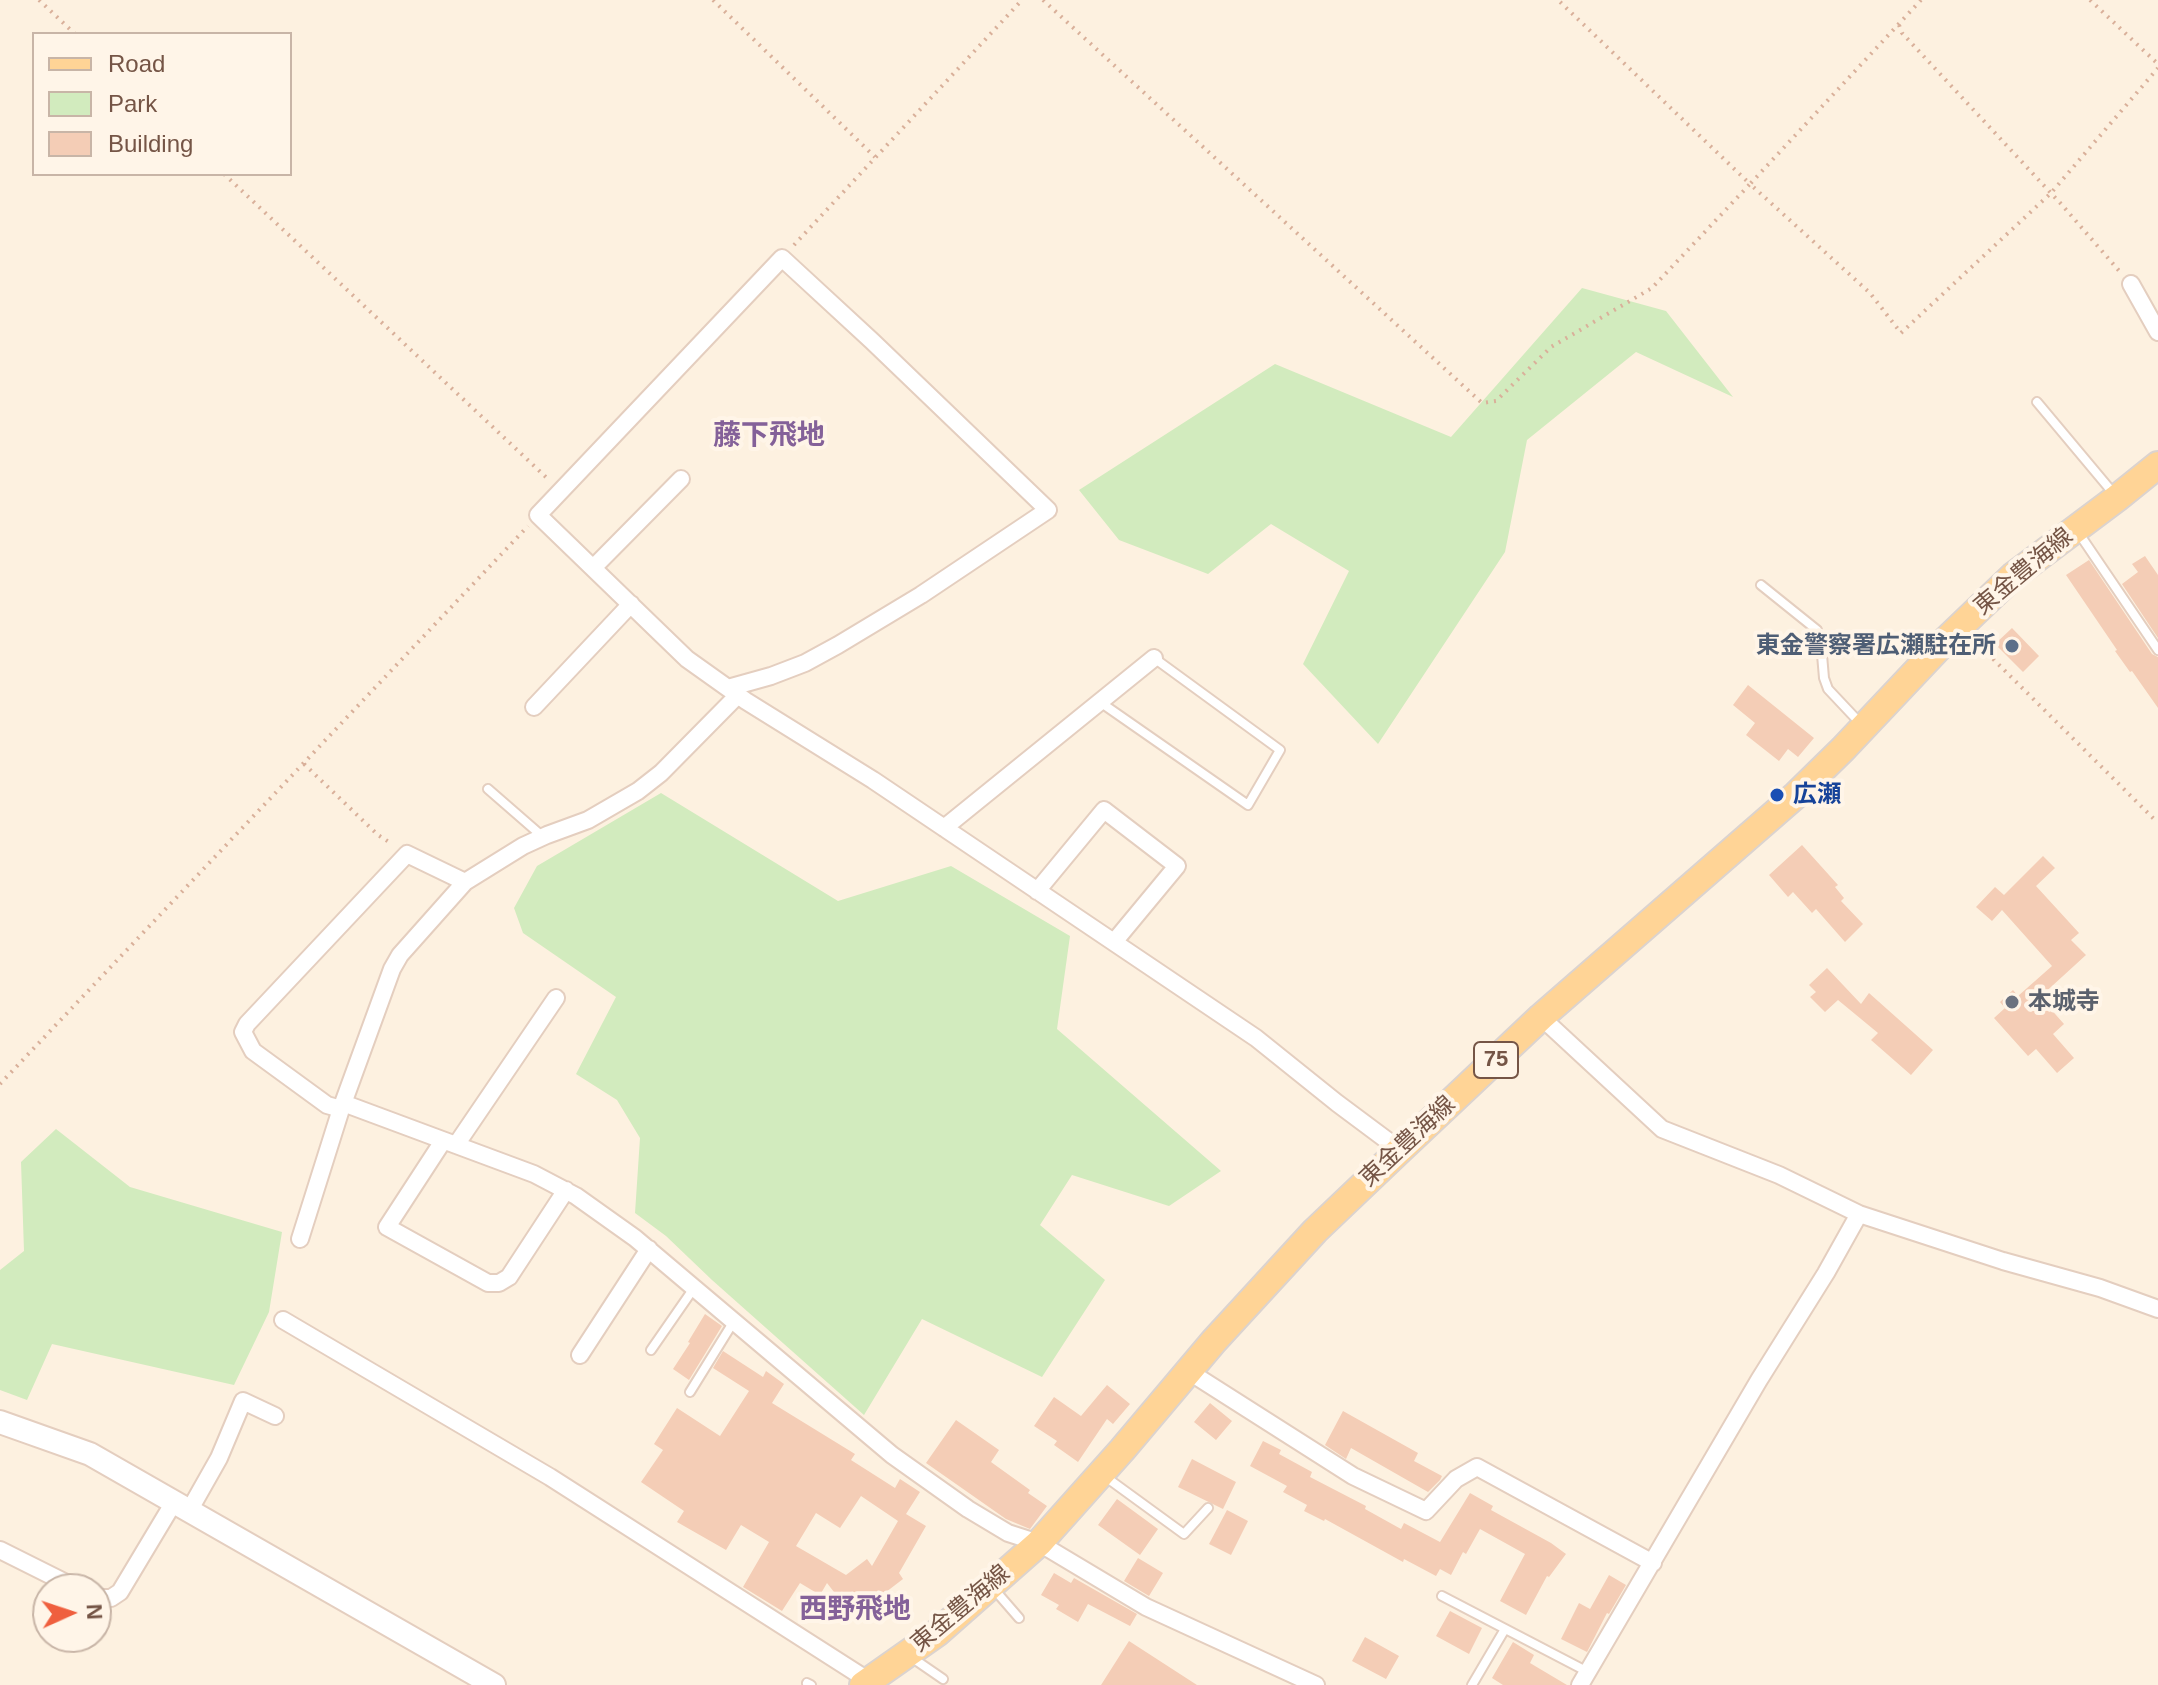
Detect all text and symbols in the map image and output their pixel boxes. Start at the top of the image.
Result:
legend [32,32,292,176]
text: Road [108,50,165,77]
text: Park [108,90,157,117]
text: Building [108,130,193,157]
district label: 藤下飛地 [713,419,825,453]
street label: 東金豊海線 [1969,522,2079,622]
place label: 東金警察署広瀬駐在所 [1756,632,1996,660]
marker: 東金警察署広瀬駐在所 [2003,637,2021,655]
place label: 広瀬 [1793,781,1841,809]
marker: 広瀬 [1768,786,1786,804]
place label: 本城寺 [2028,988,2100,1016]
marker: 本城寺 [2003,993,2021,1011]
road number: 75 [1474,1042,1518,1078]
street label: 東金豊海線 [1354,1091,1462,1193]
street label: 東金豊海線 [906,1559,1016,1659]
north arrow [32,1573,112,1653]
district label: 西野飛地 [799,1593,911,1627]
text: N [82,1603,107,1620]

